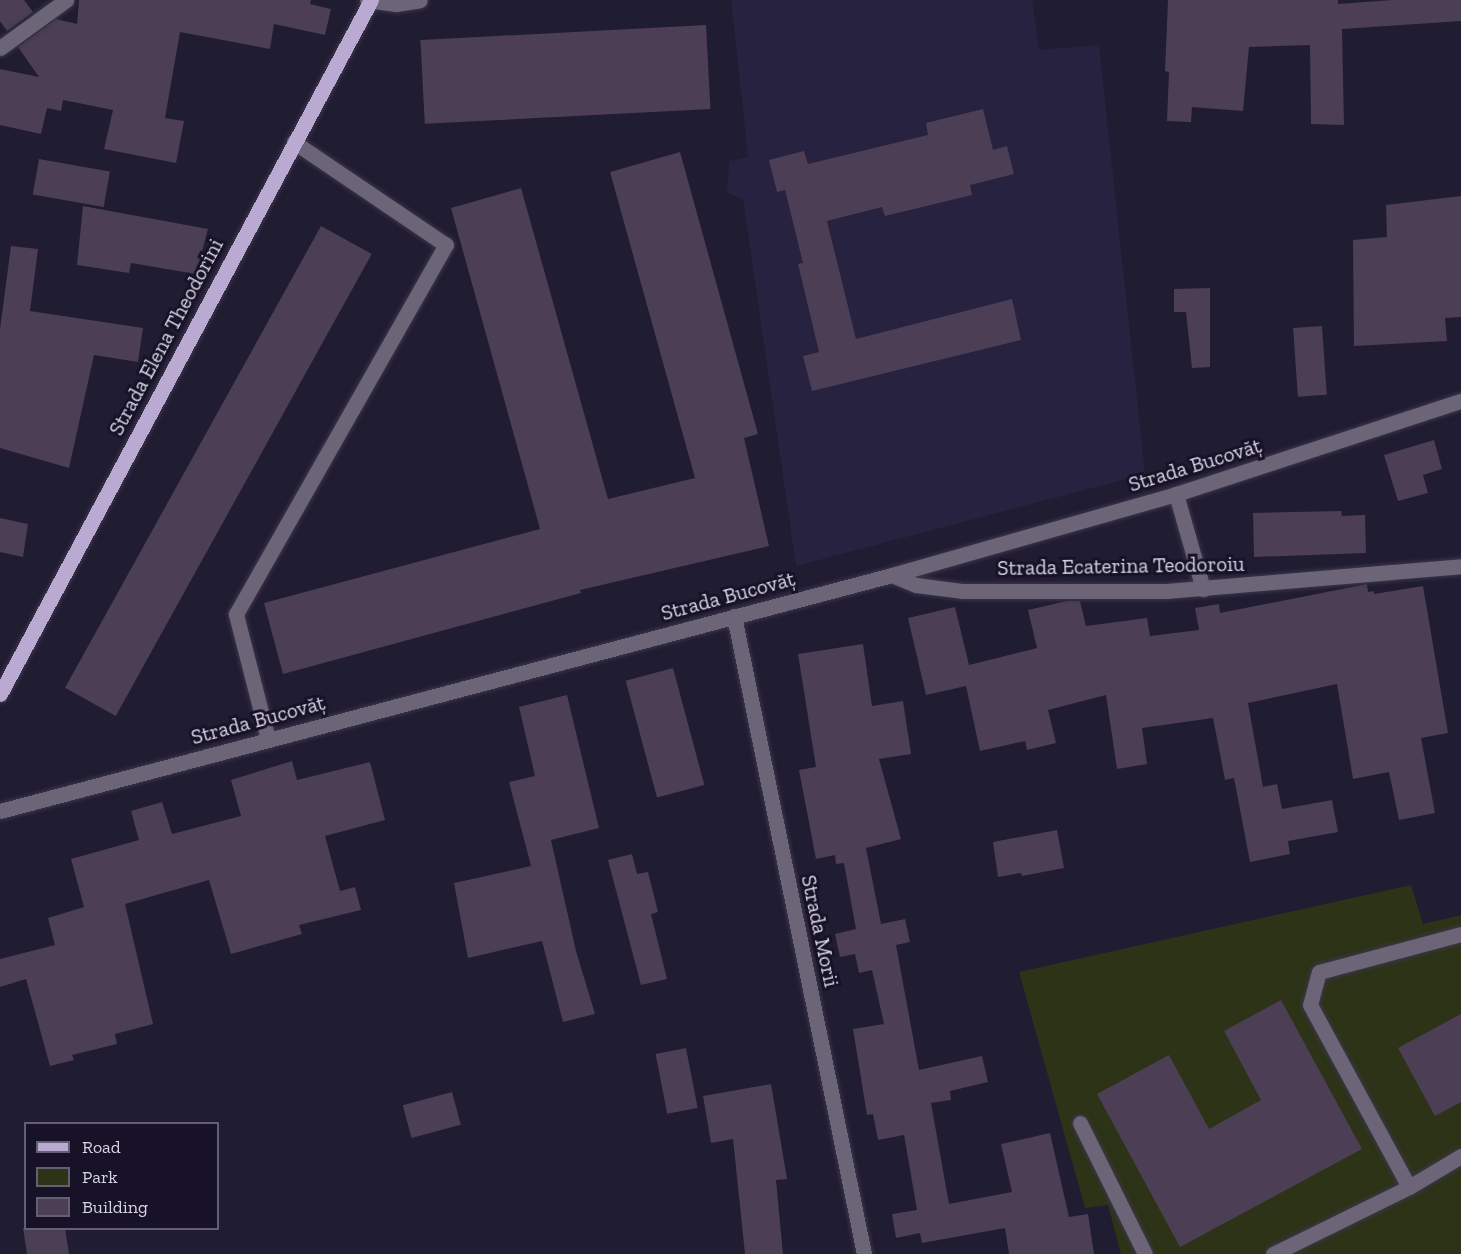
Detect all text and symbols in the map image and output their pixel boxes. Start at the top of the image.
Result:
street label: Strada Elena Theodorini [103,234,229,440]
street label: Strada Bucovăț [1126,433,1264,497]
street label: Strada Ecaterina Teodoroiu [997,551,1245,581]
street label: Strada Bucovăț [658,566,798,626]
street label: Strada Bucovăț [188,690,328,750]
street label: Strada Morii [796,873,844,989]
legend [24,1122,219,1230]
text: Road [82,1136,121,1158]
text: Park [82,1166,118,1188]
text: Building [82,1196,148,1218]

